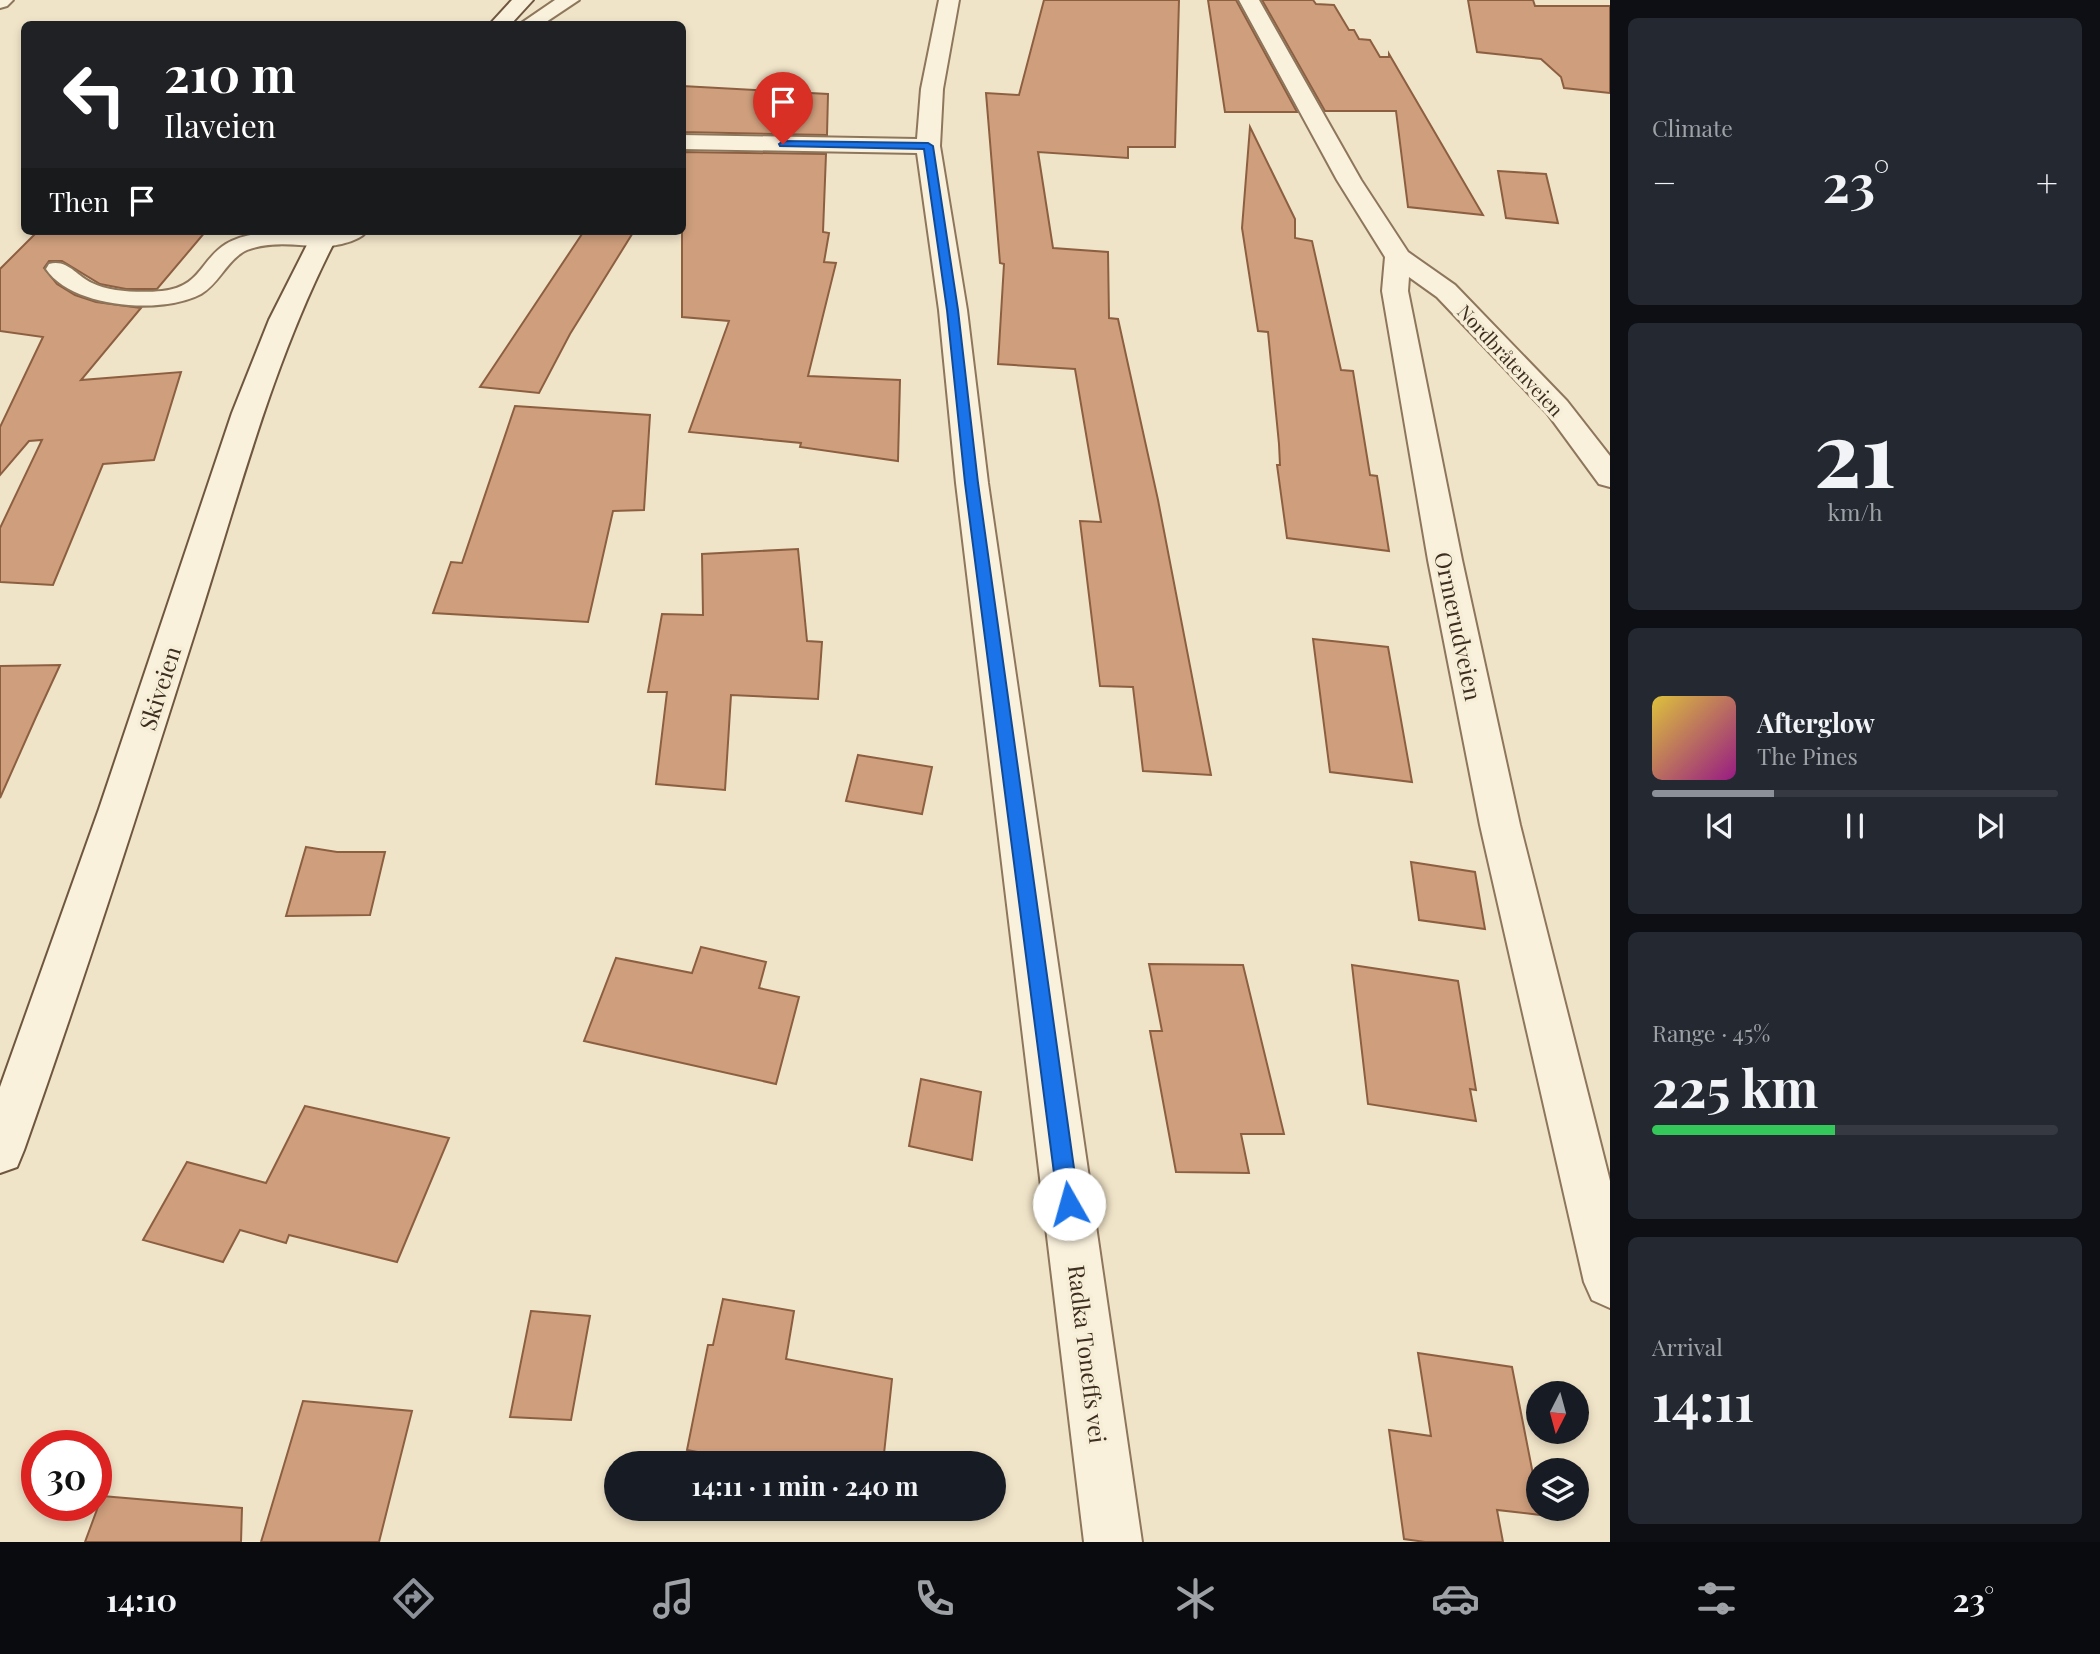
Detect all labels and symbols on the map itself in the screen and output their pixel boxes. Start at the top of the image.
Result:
pin [753,72,813,144]
street label: Nordbråtenveien [1452,298,1570,422]
street label: Ormerudveien [1428,549,1490,703]
street label: Skiveien [131,642,187,734]
position arrow [1032,1167,1106,1241]
street label: Radka Toneffs vei [1062,1263,1114,1445]
north arrow [1526,1381,1589,1444]
speed limit sign: 30 [21,1430,112,1521]

